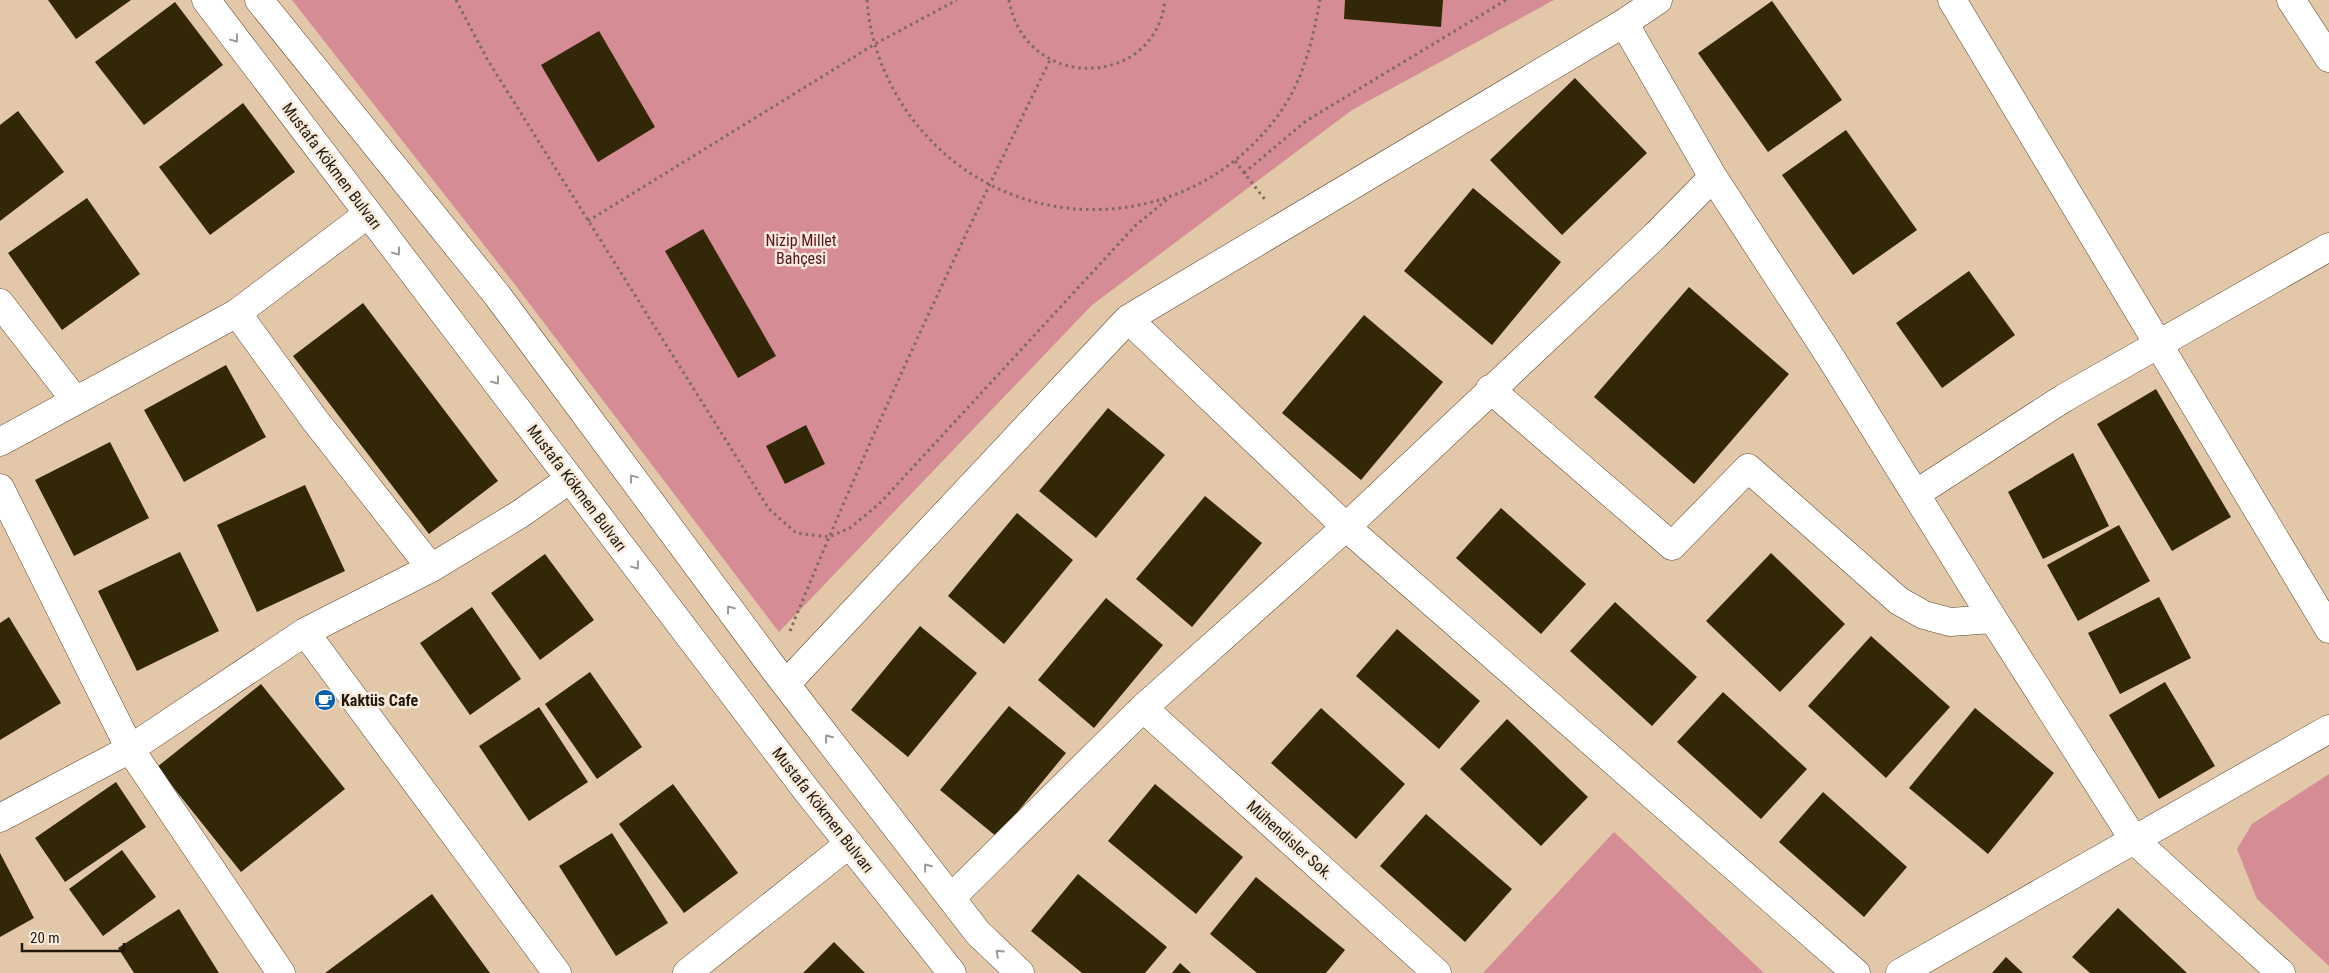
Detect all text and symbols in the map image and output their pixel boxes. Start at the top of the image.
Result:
one-way arrow [230,33,238,42]
street label: Mustafa Kökmen Bulvarı [278,99,386,233]
park label: Nizip Millet Bahçesi [765,231,837,268]
one-way arrow [392,246,400,255]
one-way arrow [490,375,498,384]
street label: Mustafa Kökmen Bulvarı [523,421,631,555]
one-way arrow [630,474,639,484]
one-way arrow [630,560,639,570]
one-way arrow [727,605,736,615]
cafe icon: Kaktüs Cafe [313,688,337,712]
place label: Kaktüs Cafe [341,691,418,710]
one-way arrow [825,734,834,744]
street label: Mustafa Kökmen Bulvarı [768,744,878,876]
street label: Mühendisler Sok. [1243,796,1337,884]
one-way arrow [924,863,933,873]
scale bar [22,920,125,952]
text: 20 m [30,929,60,947]
one-way arrow [996,950,1005,959]

